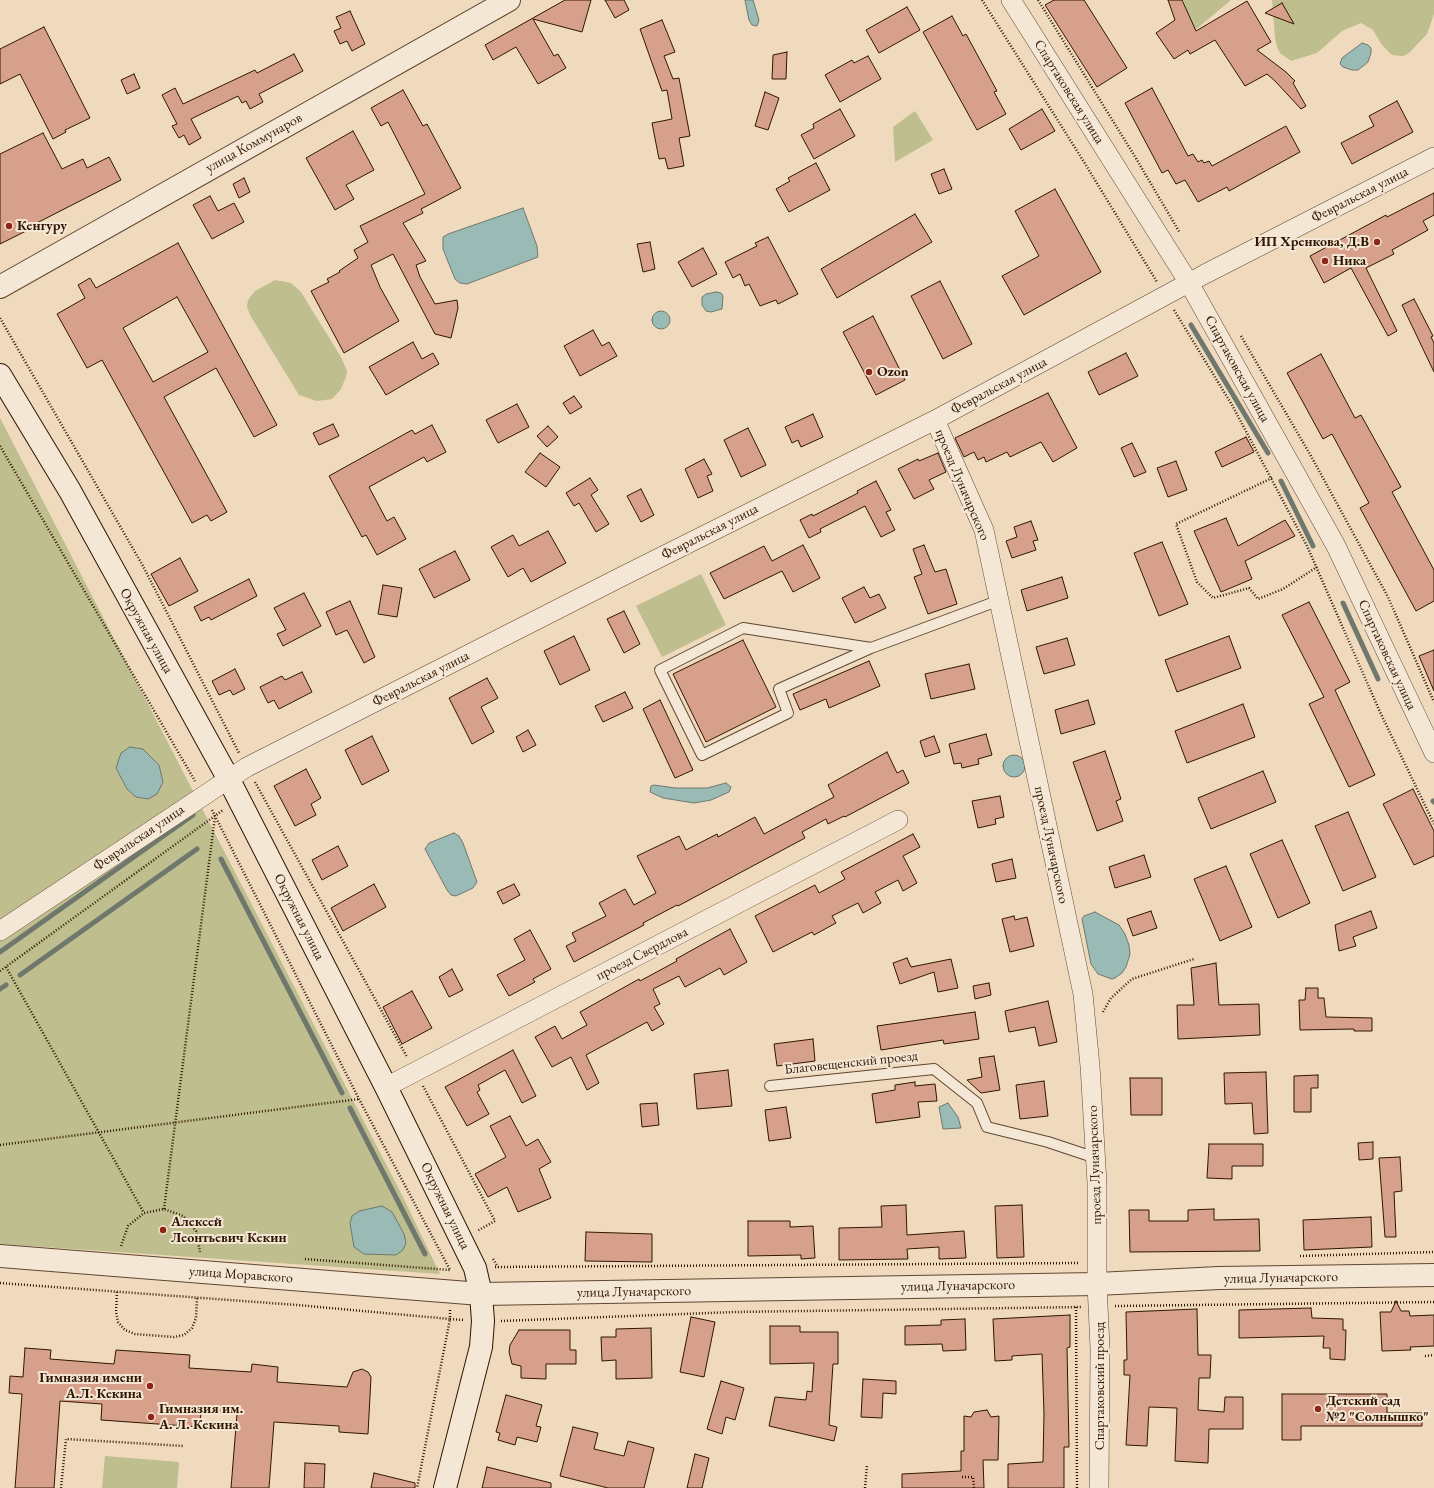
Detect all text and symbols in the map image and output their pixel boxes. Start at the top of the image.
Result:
street label: Спартаковская улица [1030,37,1108,147]
street label: улица Коммунаров [203,109,305,177]
street label: Февральская улица [1309,163,1411,227]
place label: Кенгуру [17,218,67,234]
marker: Кенгуру [4,221,14,231]
place label: ИП Хренкова, Д.В [1254,234,1369,250]
marker: ИП Хренкова, Д.В [1372,237,1382,247]
place label: Ника [1333,253,1366,269]
marker: Ника [1320,256,1330,266]
street label: Спартаковская улица [1201,313,1273,425]
street label: Февральская улица [948,354,1050,418]
place label: Ozon [877,364,909,380]
marker: Ozon [864,367,874,377]
street label: проезд Луначарского [931,427,993,543]
street label: Февральская улица [659,500,761,564]
street label: Окружная улица [116,585,176,677]
street label: Спартаковская улица [1354,597,1420,713]
street label: Февральская улица [370,647,472,711]
street label: проезд Луначарского [1030,785,1072,905]
street label: Февральская улица [90,801,188,875]
street label: Окружная улица [270,871,328,963]
street label: проезд Свердлова [593,924,691,984]
street label: Благовещенский проезд [783,1048,919,1078]
street label: проезд Луначарского [1085,1105,1105,1225]
street label: Окружная улица [417,1160,473,1252]
place label: Алексей Леонтьевич Кекин [171,1214,286,1246]
marker: Алексей Леонтьевич Кекин [158,1225,168,1235]
street label: улица Моравского [189,1263,293,1287]
street label: улица Луначарского [1224,1269,1338,1287]
street label: улица Луначарского [901,1277,1015,1295]
street label: улица Луначарского [577,1283,691,1301]
street label: Спартаковский проезд [1092,1322,1108,1450]
place label: Гимназия имени А.Л. Кекина [39,1370,142,1402]
marker: Гимназия имени А.Л. Кекина [145,1381,155,1391]
place label: Детский сад №2 "Солнышко" [1326,1393,1429,1426]
place label: Гимназия им. А. Л. Кекина [159,1401,243,1434]
marker: Детский сад №2 "Солнышко" [1313,1404,1323,1414]
marker: Гимназия им. А. Л. Кекина [146,1412,156,1422]

